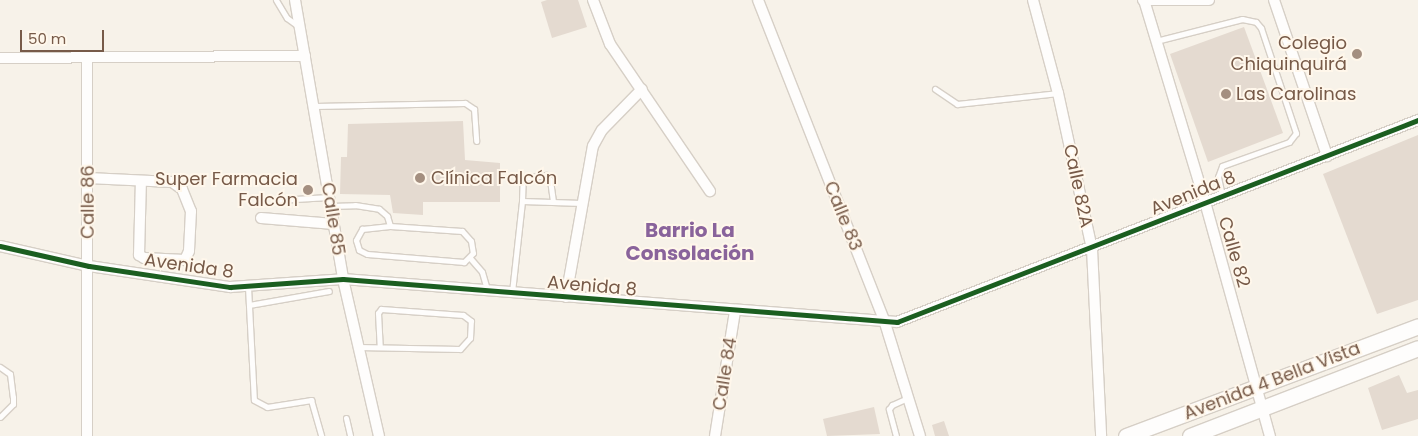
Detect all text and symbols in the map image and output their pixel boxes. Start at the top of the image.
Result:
scale bar [22,20,106,52]
text: 50 m [28,28,66,49]
place label: Colegio Chiquinquirá [1231,33,1347,76]
marker: Colegio Chiquinquirá [1351,48,1363,60]
place label: Las Carolinas [1236,83,1356,105]
marker: Las Carolinas [1220,88,1232,100]
street label: Calle 82A [1059,142,1097,230]
street label: Calle 86 [77,165,99,239]
street label: Avenida 8 [1147,166,1239,220]
place label: Clínica Falcón [431,167,557,189]
place label: Super Farmacia Falcón [155,169,298,212]
marker: Clínica Falcón [413,171,427,185]
street label: Calle 83 [819,178,867,254]
street label: Calle 85 [317,181,349,257]
marker: Super Farmacia Falcón [302,184,314,196]
street label: Calle 82 [1214,214,1254,290]
district label: Barrio La Consolación [625,218,755,265]
street label: Avenida 8 [143,249,235,283]
street label: Avenida 8 [546,271,638,301]
street label: Calle 84 [709,336,741,412]
street label: Avenida 4 Bella Vista [1181,337,1363,425]

